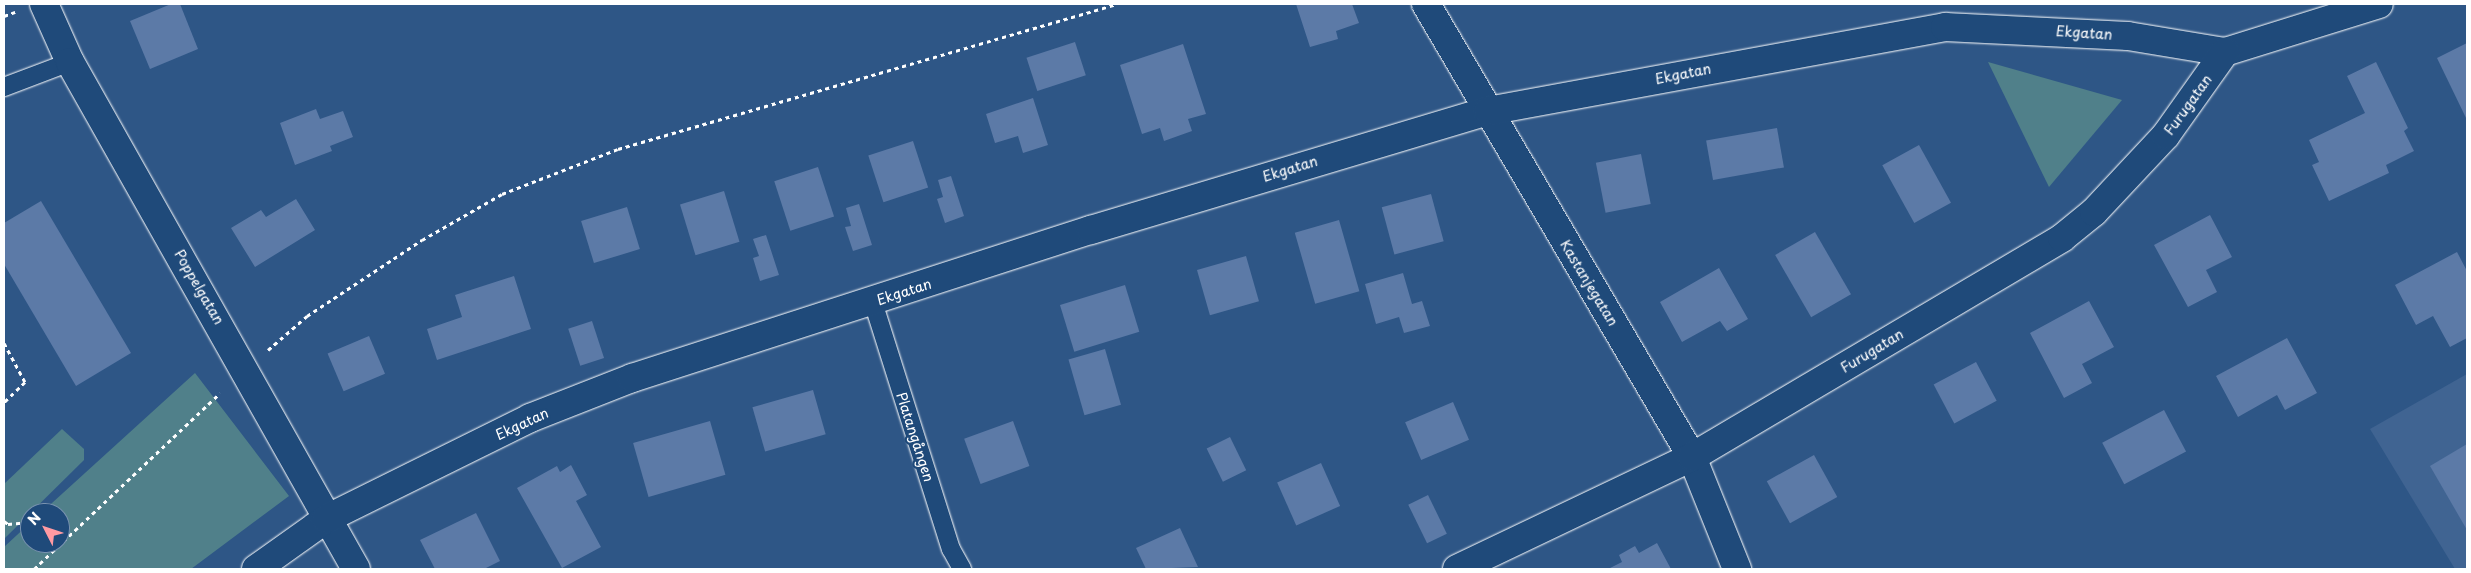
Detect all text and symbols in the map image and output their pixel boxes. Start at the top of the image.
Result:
street label: Ekgatan [2055,23,2113,43]
street label: Ekgatan [1654,60,1712,88]
street label: Furugatan [2161,72,2215,138]
street label: Ekgatan [1261,153,1319,185]
street label: Kastanjegatan [1557,237,1621,329]
street label: Poppelgatan [171,246,227,328]
street label: Ekgatan [875,275,933,309]
street label: Furugatan [1838,326,1906,376]
street label: Platangången [893,390,937,484]
street label: Ekgatan [493,404,551,444]
north arrow [20,503,70,553]
text: N [22,507,46,530]

